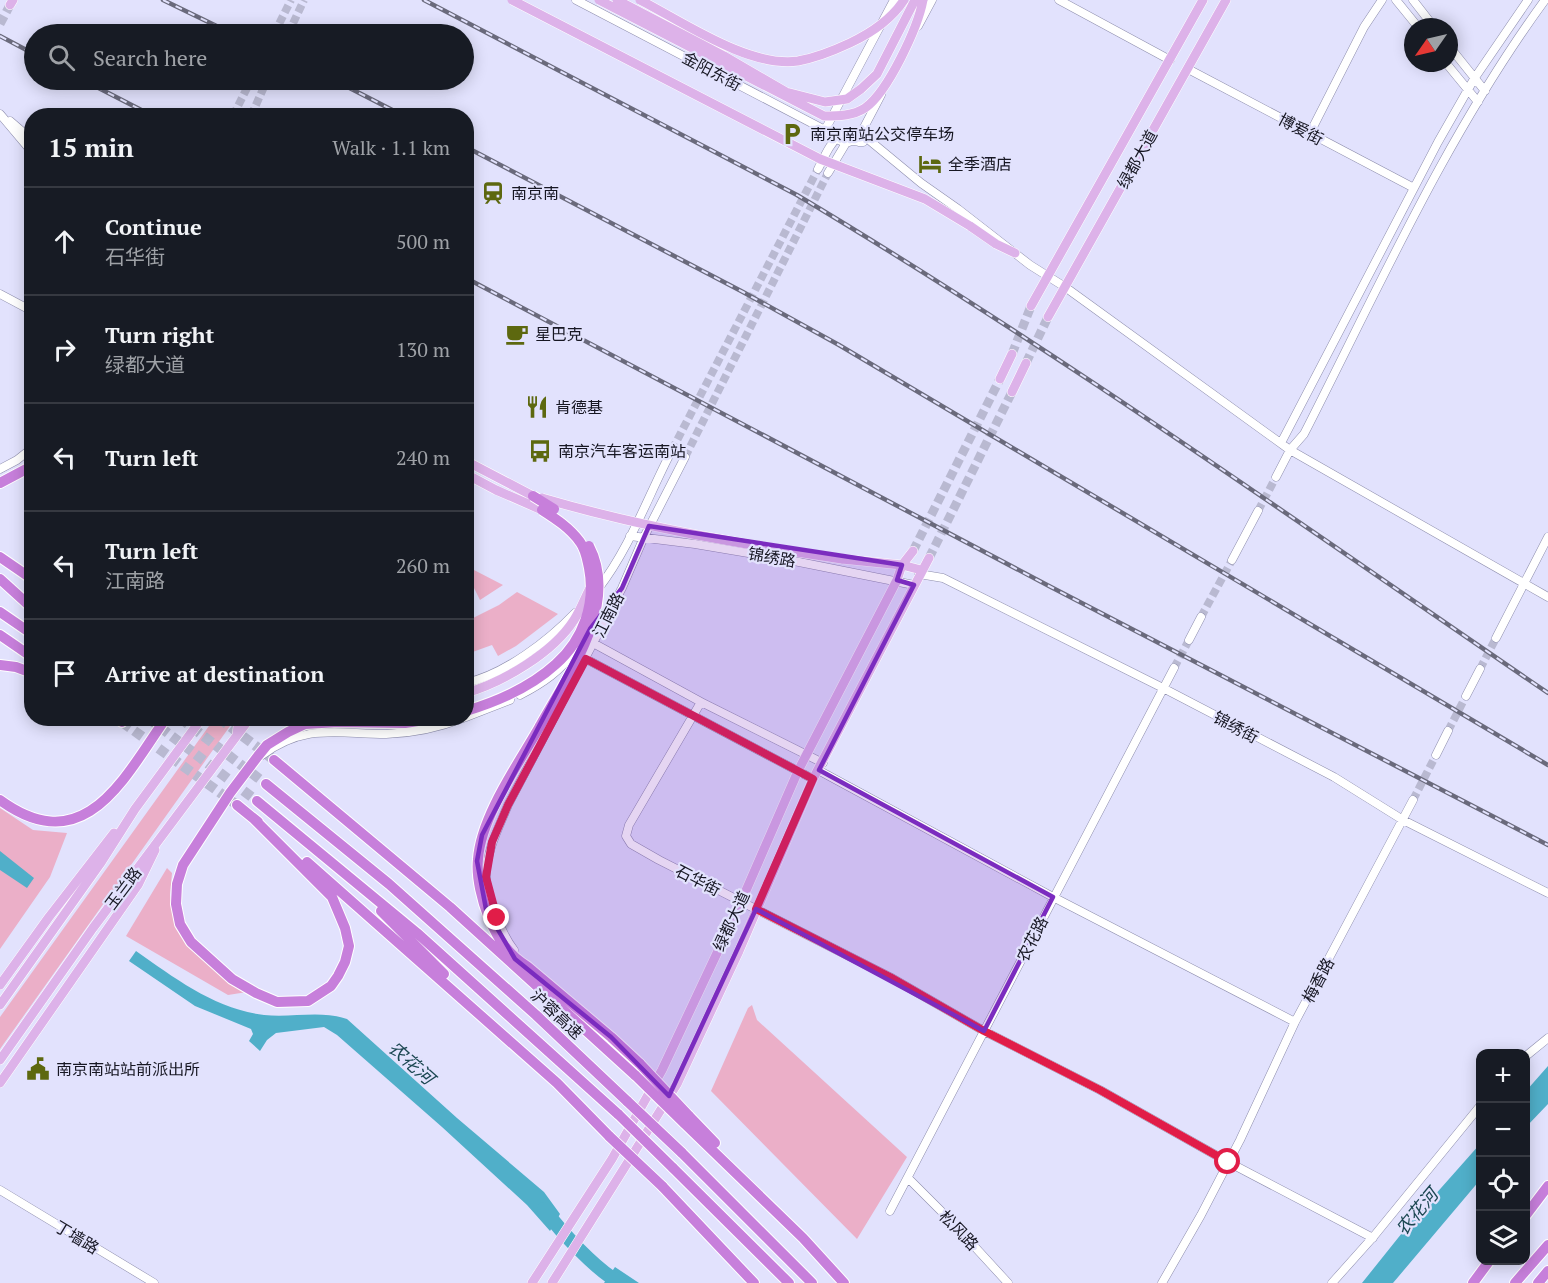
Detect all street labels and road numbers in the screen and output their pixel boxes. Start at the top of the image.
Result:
street label: 金阳东街 [679,46,745,96]
street label: 博爱街 [1275,108,1327,150]
street label: 绿都大道 [1112,126,1162,192]
street label: 锦绣路 [746,542,798,572]
street label: 江南路 [587,589,629,641]
street label: 锦绣街 [1210,706,1262,748]
street label: 石华街 [672,859,724,901]
street label: 玉兰路 [100,862,146,914]
street label: 绿都大道 [708,887,754,955]
street label: 农花路 [1011,913,1053,965]
street label: 梅香路 [1297,954,1339,1006]
street label: 沪蓉高速 [526,984,588,1044]
street label: 松风路 [934,1205,984,1255]
street label: 丁墙路 [51,1215,103,1259]

